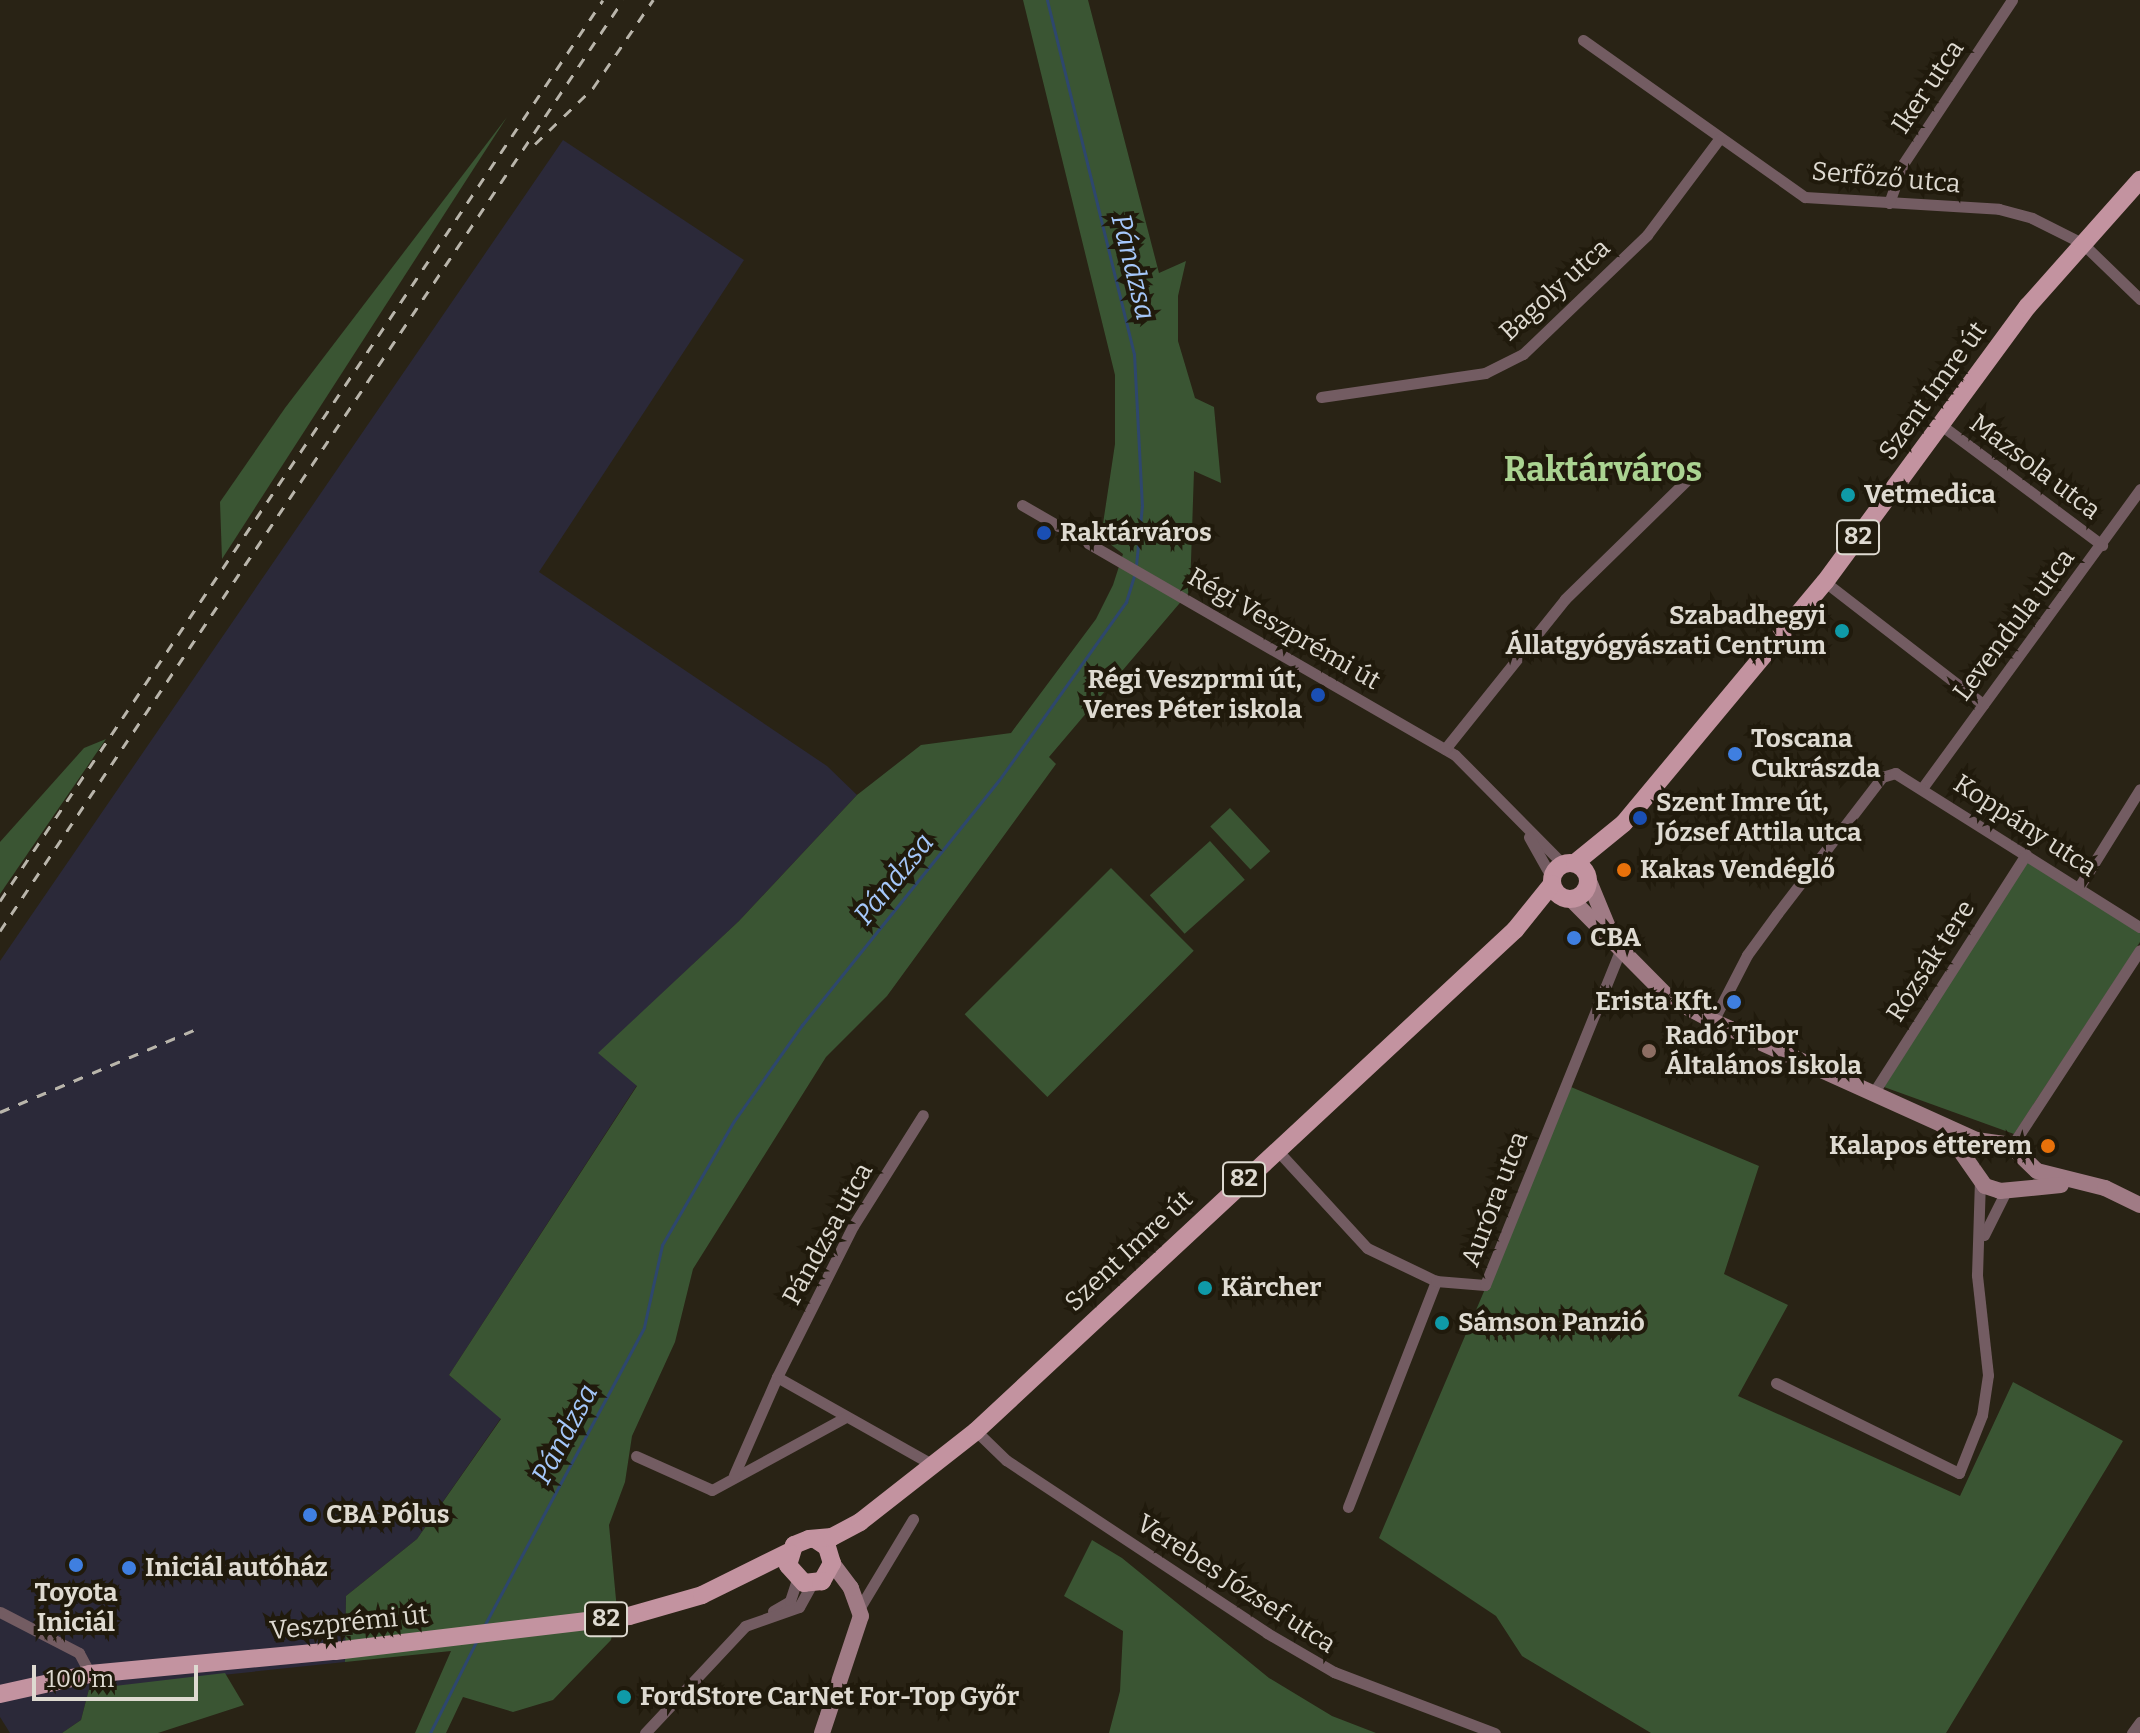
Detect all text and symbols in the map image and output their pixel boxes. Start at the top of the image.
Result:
street label: Iker utca [1885,34,1971,140]
street label: Serfőző utca [1810,156,1962,200]
water label: Pándzsa [1104,211,1162,323]
street label: Bagoly utca [1493,232,1617,348]
street label: Szent Imre út [1872,316,1994,466]
street label: Mazsola utca [1964,408,2106,526]
district label: Raktárváros [1504,450,1702,490]
place label: Vetmedica [1864,479,1996,511]
marker: Vetmedica [1839,486,1857,504]
place label: Raktárváros [1060,517,1212,549]
road number: 82 [1836,517,1880,557]
marker: Raktárváros [1035,524,1053,542]
street label: Levendula utca [1947,543,2081,707]
street label: Régi Veszprémi út [1182,561,1386,697]
place label: Szabadhegyi Állatgyógyászati Centrum [1506,600,1826,662]
marker: Szabadhegyi Állatgyógyászati Centrum [1833,622,1851,640]
place label: Régi Veszprmi út, Veres Péter iskola [1083,664,1302,726]
marker: Régi Veszprmi út, Veres Péter iskola [1309,686,1327,704]
place label: Toscana Cukrászda [1751,723,1881,784]
marker: Toscana Cukrászda [1726,745,1744,763]
street label: Koppány utca [1948,768,2102,884]
place label: Szent Imre út, József Attila utca [1656,787,1862,848]
marker: Szent Imre út, József Attila utca [1631,809,1649,827]
water label: Pándzsa [847,826,941,932]
place label: Kakas Vendéglő [1640,854,1835,886]
marker: Kakas Vendéglő [1615,861,1633,879]
street label: Rózsák tere [1880,894,1982,1028]
place label: CBA [1590,922,1641,954]
marker: CBA [1565,929,1583,947]
place label: Erista Kft. [1595,986,1718,1018]
marker: Erista Kft. [1725,993,1743,1011]
place label: Radó Tibor Általános Iskola [1665,1020,1862,1082]
marker: Radó Tibor Általános Iskola [1640,1042,1658,1060]
street label: Auróra utca [1455,1127,1535,1271]
place label: Kalapos étterem [1829,1130,2032,1162]
marker: Kalapos étterem [2039,1137,2057,1155]
street label: Pándzsa utca [776,1158,880,1310]
road number: 82 [1222,1159,1266,1199]
street label: Szent Imre út [1059,1184,1199,1318]
place label: Kärcher [1221,1272,1322,1304]
marker: Kärcher [1196,1279,1214,1297]
place label: Sámson Panzió [1458,1307,1645,1339]
marker: Sámson Panzió [1433,1314,1451,1332]
water label: Pándzsa [525,1378,605,1490]
place label: CBA Pólus [326,1499,450,1531]
marker: CBA Pólus [301,1506,319,1524]
street label: Verebes József utca [1131,1508,1341,1660]
place label: Iniciál autóház [145,1552,328,1584]
marker: Toyota Iniciál [67,1556,85,1574]
marker: Iniciál autóház [120,1559,138,1577]
place label: Toyota Iniciál [34,1577,118,1638]
street label: Veszprémi út [268,1599,430,1647]
road number: 82 [584,1599,628,1639]
scale bar [36,1649,202,1699]
text: 100 m [46,1665,114,1693]
place label: FordStore CarNet For-Top Győr [640,1681,1019,1713]
marker: FordStore CarNet For-Top Győr [615,1688,633,1706]

